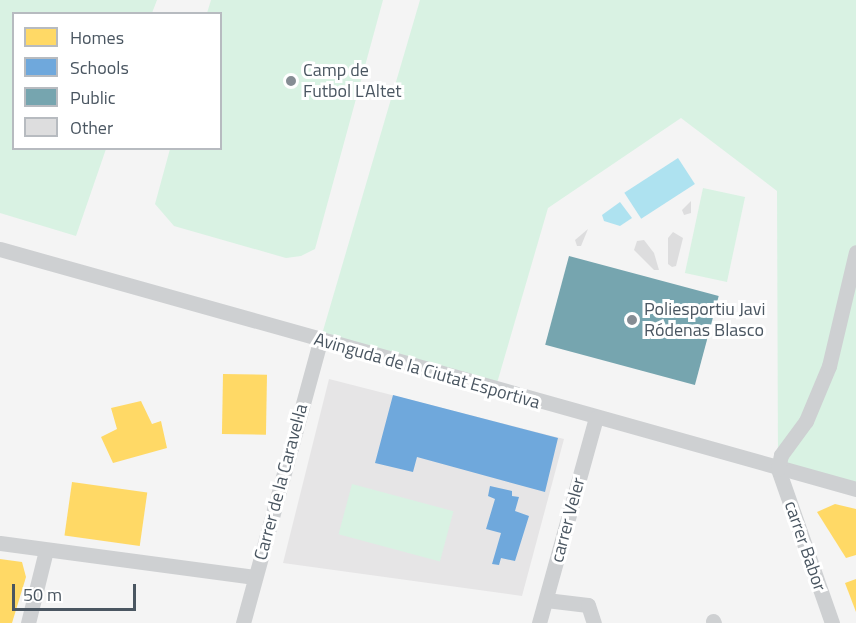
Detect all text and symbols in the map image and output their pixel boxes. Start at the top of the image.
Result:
legend [12,12,222,150]
text: Homes [70,24,124,51]
text: Schools [70,54,129,81]
place label: Camp de Futbol L'Altet [303,60,402,103]
marker: Camp de Futbol L'Altet [284,74,298,88]
text: Public [70,84,116,111]
text: Other [70,114,113,141]
place label: Poliesportiu Javi Ródenas Blasco [644,299,765,342]
marker: Poliesportiu Javi Ródenas Blasco [625,313,639,327]
street label: Avinguda de la Ciutat Esportiva [312,328,542,414]
street label: Carrer de la Caravel·la [250,401,312,563]
street label: carrer Veler [546,475,590,565]
street label: carrer Babor [780,498,830,594]
scale bar [15,572,140,610]
text: 50 m [23,581,62,608]

